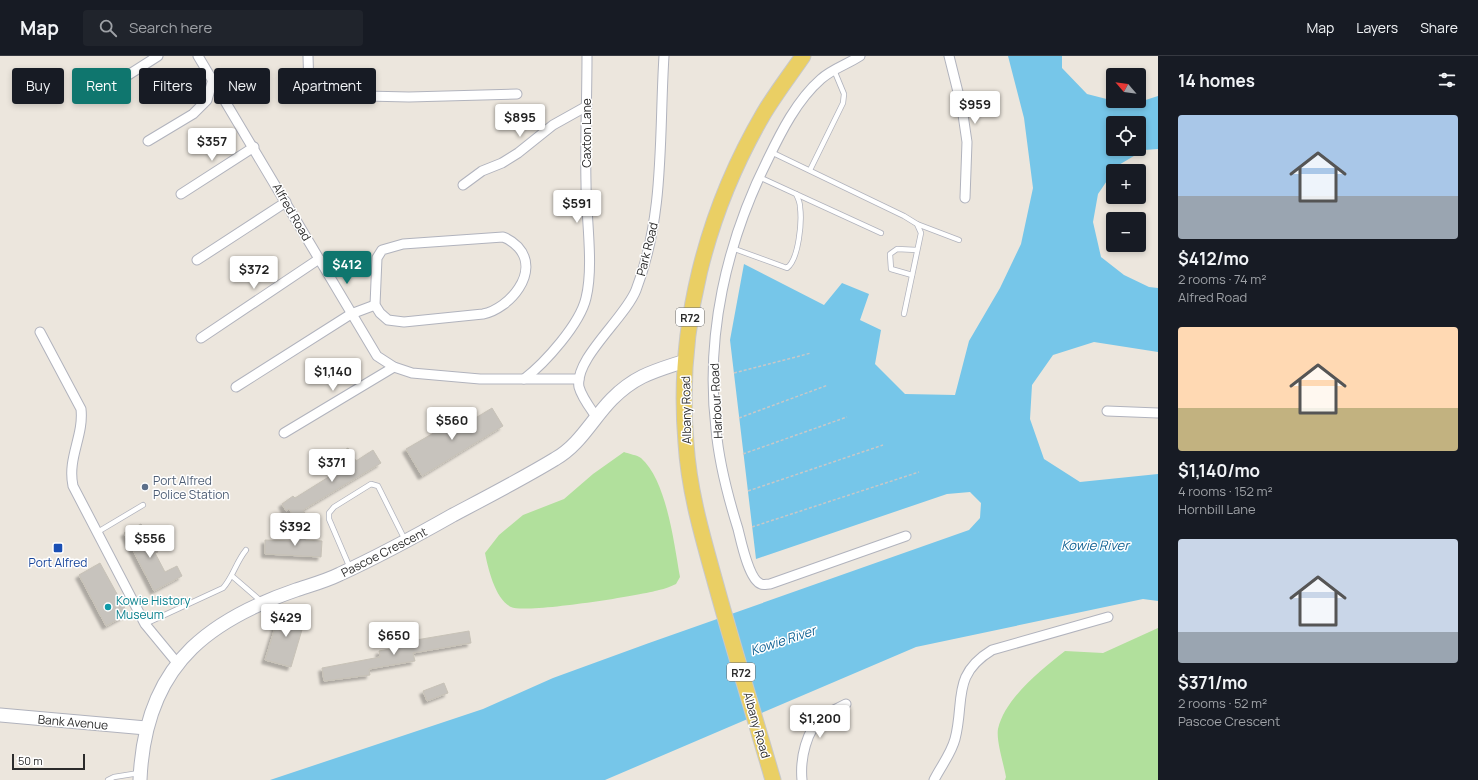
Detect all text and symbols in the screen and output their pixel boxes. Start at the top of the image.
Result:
search box [83,10,363,46]
text: Map [20,15,59,41]
icon: search [97,17,119,39]
text: Search here [129,17,212,38]
text: Map [1306,18,1334,37]
text: Layers [1356,18,1398,37]
text: Share [1420,18,1458,37]
chip: Buy [12,68,64,104]
chip: Rent [72,68,131,104]
chip: Filters [139,68,206,104]
chip: New [214,68,270,104]
chip: Apartment [278,68,376,104]
north arrow [1106,68,1146,108]
map controls [1106,68,1146,252]
text: 14 homes [1178,69,1255,92]
icon: filters [1436,69,1458,91]
pin: $959 [951,91,999,125]
text: $959 [959,95,991,113]
street label: Caxton Lane [578,98,595,168]
pin: $895 [496,104,544,138]
text: $895 [504,108,536,126]
button: locate [1106,116,1146,156]
pin: $357 [188,128,236,162]
text: $357 [197,132,227,150]
icon: home [1282,141,1354,213]
button: + [1106,164,1146,204]
street label: Alfred Road [269,180,315,244]
pin: $591 [553,190,601,224]
text: $591 [562,194,592,212]
button: − [1106,212,1146,252]
street label: Park Road [632,220,662,278]
text: $412/mo [1178,247,1249,270]
pin: $412 [323,251,371,285]
text: $412 [332,255,362,273]
pin: $372 [230,256,278,290]
text: $372 [239,260,269,278]
text: 2 rooms · 74 m² [1178,270,1266,288]
text: Alfred Road [1178,288,1247,306]
road number: R72 [676,308,704,326]
icon: home [1282,353,1354,425]
pin: $1,140 [300,358,366,392]
text: $1,140 [314,362,352,380]
street label: Harbour Road [706,363,726,439]
street label: Albany Road [677,376,695,444]
pin: $560 [428,407,476,441]
text: $560 [436,411,468,429]
pin: $371 [308,449,356,483]
text: $371 [318,453,346,471]
text: $1,140/mo [1178,459,1260,482]
place label: Port Alfred Police Station [153,472,230,503]
marker: Port Alfred Police Station [140,482,150,492]
text: 4 rooms · 152 m² [1178,482,1273,500]
text: Hornbill Lane [1178,500,1256,518]
pin: $392 [271,513,319,547]
text: $392 [279,517,311,535]
street label: Pascoe Crescent [338,523,430,581]
pin: $556 [126,525,174,559]
text: $556 [134,529,166,547]
water label: Kowie River [1061,536,1131,554]
marker: Port Alfred [52,542,64,554]
place label: Port Alfred [29,554,87,571]
icon: home [1282,565,1354,637]
place label: Kowie History Museum [116,592,191,623]
marker: Kowie History Museum [103,602,113,612]
pin: $429 [262,604,310,638]
text: $429 [270,608,302,626]
water label: Kowie River [748,620,820,659]
pin: $650 [370,622,418,656]
text: $650 [378,626,410,644]
road number: R72 [727,663,755,681]
text: $371/mo [1178,671,1248,694]
street label: Albany Road [739,690,775,760]
text: 2 rooms · 52 m² [1178,694,1267,712]
pin: $1,200 [787,705,853,739]
text: $1,200 [799,709,841,727]
street label: Bank Avenue [37,710,109,734]
text: Pascoe Crescent [1178,712,1280,730]
scale bar [12,752,85,771]
text: 50 m [18,753,43,768]

